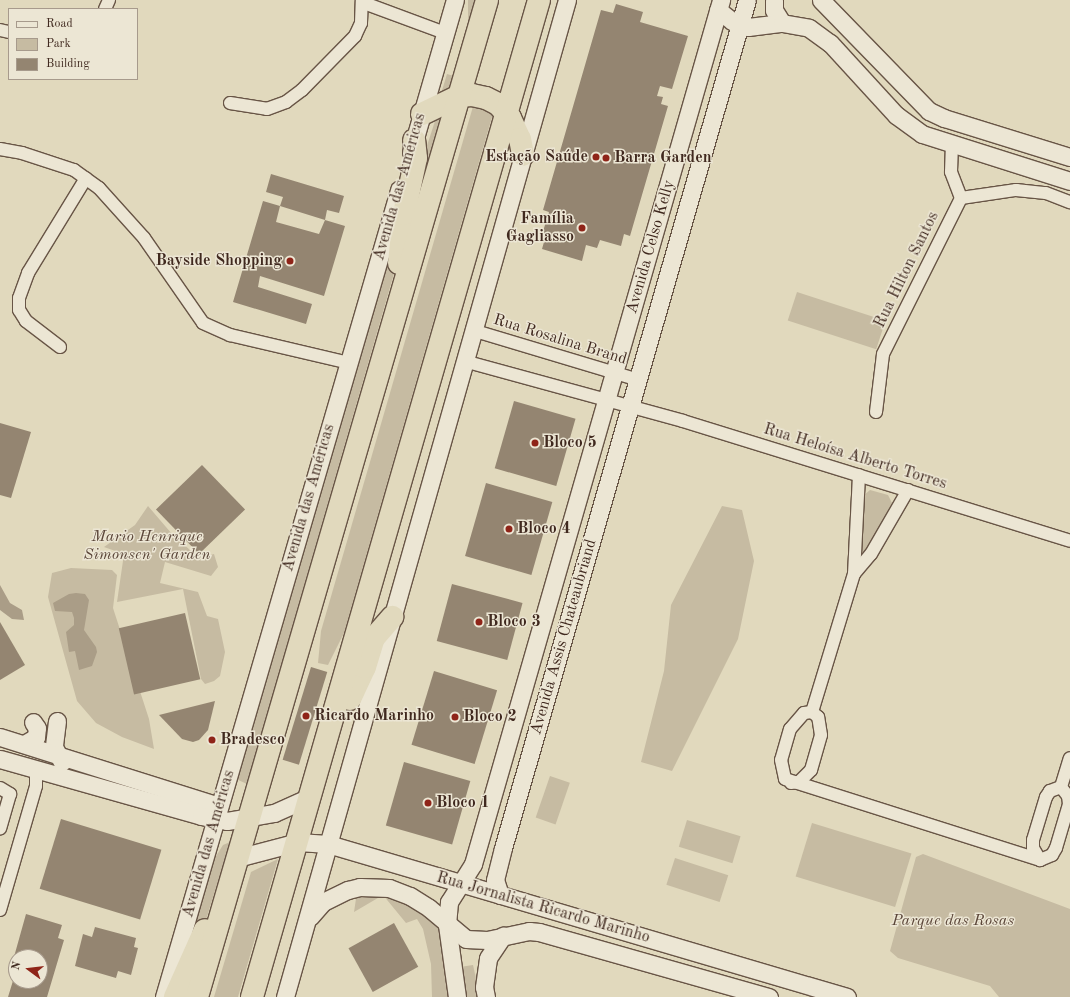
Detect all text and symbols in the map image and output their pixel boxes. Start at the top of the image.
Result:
legend [8,8,138,80]
text: Road [46,18,73,30]
text: Park [46,38,71,50]
text: Building [46,58,90,70]
street label: Avenida das Américas [370,111,430,263]
place label: Estação Saúde [485,147,588,167]
place label: Barra Garden [614,148,712,168]
marker: Estação Saúde [591,152,601,162]
marker: Barra Garden [601,153,611,163]
street label: Avenida Celso Kelly [623,178,679,316]
place label: Família Gagliasso [506,209,574,247]
street label: Rua Hilton Santos [870,209,944,331]
marker: Família Gagliasso [577,223,587,233]
place label: Bayside Shopping [155,251,282,271]
marker: Bayside Shopping [285,256,295,266]
street label: Rua Rosalina Brand [491,311,629,369]
street label: Rua Heloísa Alberto Torres [761,420,949,494]
street label: Avenida das Américas [279,422,339,574]
place label: Bloco 5 [543,433,597,453]
marker: Bloco 5 [530,438,540,448]
place label: Bloco 4 [517,519,571,539]
marker: Bloco 4 [504,524,514,534]
park label: Mario Henrique Simonsen' Garden [84,527,210,565]
street label: Avenida Assis Chateaubriand [527,537,601,737]
place label: Bloco 3 [487,612,541,632]
marker: Bloco 3 [474,617,484,627]
place label: Ricardo Marinho [314,706,434,726]
place label: Bloco 2 [463,707,517,727]
marker: Ricardo Marinho [301,711,311,721]
marker: Bloco 2 [450,712,460,722]
place label: Bradesco [220,730,285,750]
marker: Bradesco [207,735,217,745]
street label: Avenida das Américas [179,768,239,920]
place label: Bloco 1 [436,793,490,813]
marker: Bloco 1 [423,798,433,808]
street label: Rua Jornalista Ricardo Marinho [434,868,652,948]
park label: Parque das Rosas [892,911,1014,931]
north arrow [8,949,48,989]
text: N [10,961,23,972]

